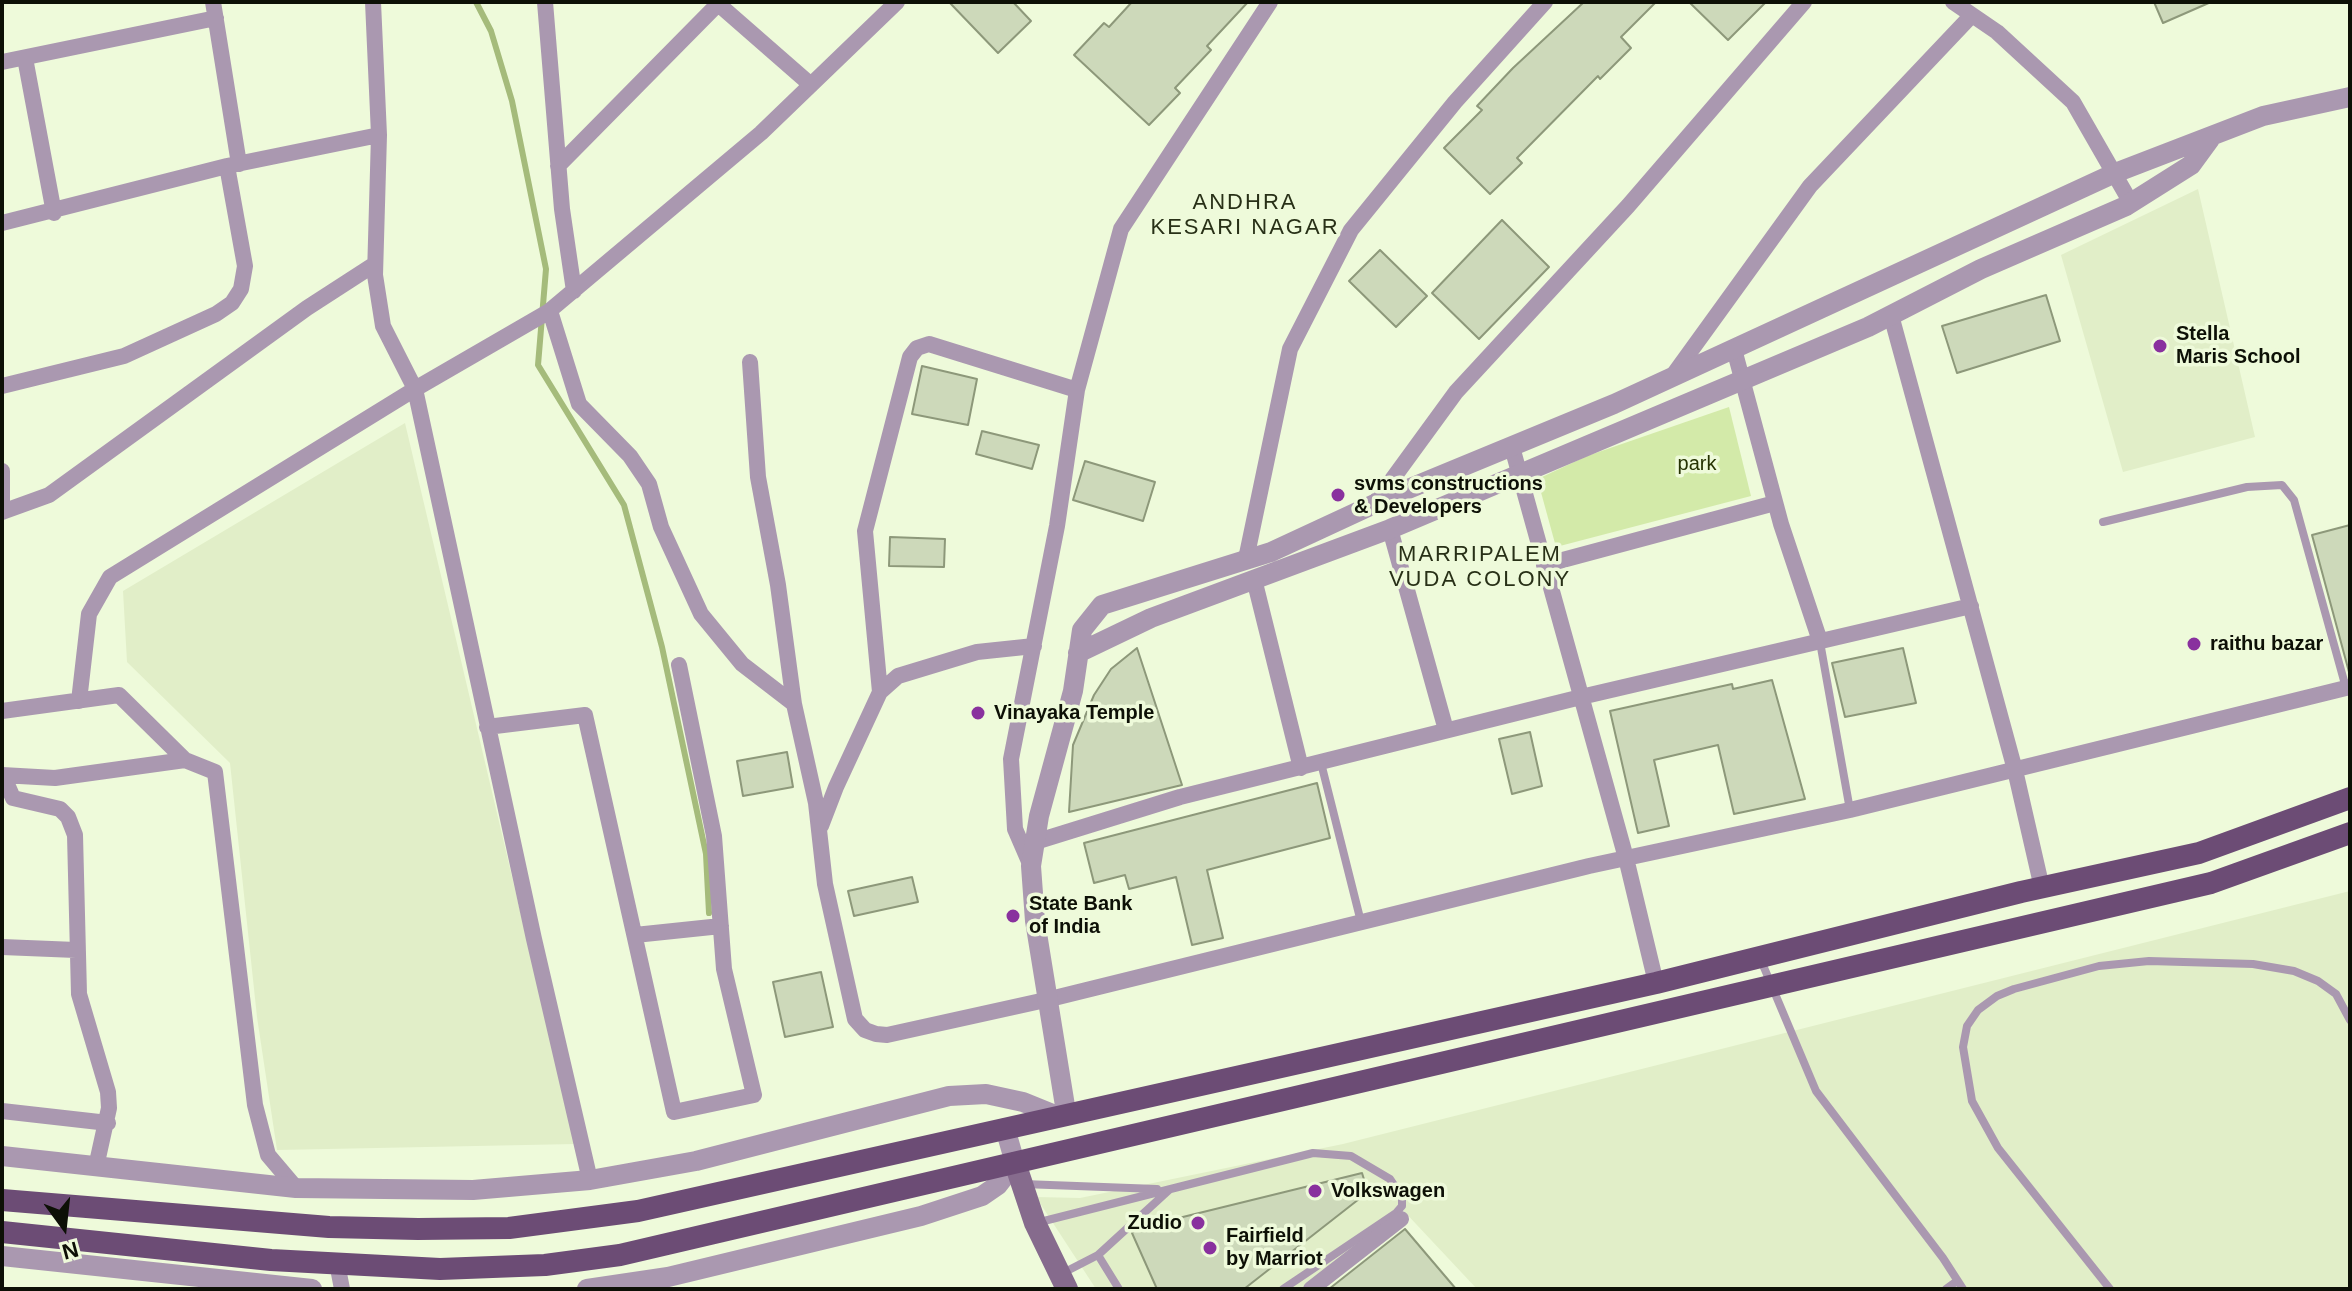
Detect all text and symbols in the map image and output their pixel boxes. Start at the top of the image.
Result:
district label: ANDHRA KESARI NAGAR [1150,190,1340,242]
place label: Stella Maris School [2176,322,2300,369]
marker: Stella Maris School [2151,337,2169,355]
park label: park [1678,452,1716,476]
place label: svms constructions & Developers [1354,472,1543,519]
marker: svms constructions & Developers [1329,486,1347,504]
district label: MARRIPALEM VUDA COLONY [1389,542,1571,594]
place label: raithu bazar [2210,632,2323,656]
marker: raithu bazar [2185,635,2203,653]
place label: Vinayaka Temple [994,701,1154,725]
marker: Vinayaka Temple [969,704,987,722]
place label: State Bank of India [1029,892,1132,939]
marker: State Bank of India [1004,907,1022,925]
place label: Volkswagen [1331,1179,1445,1203]
marker: Volkswagen [1306,1182,1324,1200]
north arrow [24,1187,104,1267]
place label: Zudio [1128,1211,1182,1235]
marker: Zudio [1189,1214,1207,1232]
place label: Fairfield by Marriot [1226,1224,1323,1271]
text: N [59,1237,81,1265]
marker: Fairfield by Marriot [1201,1239,1219,1257]

